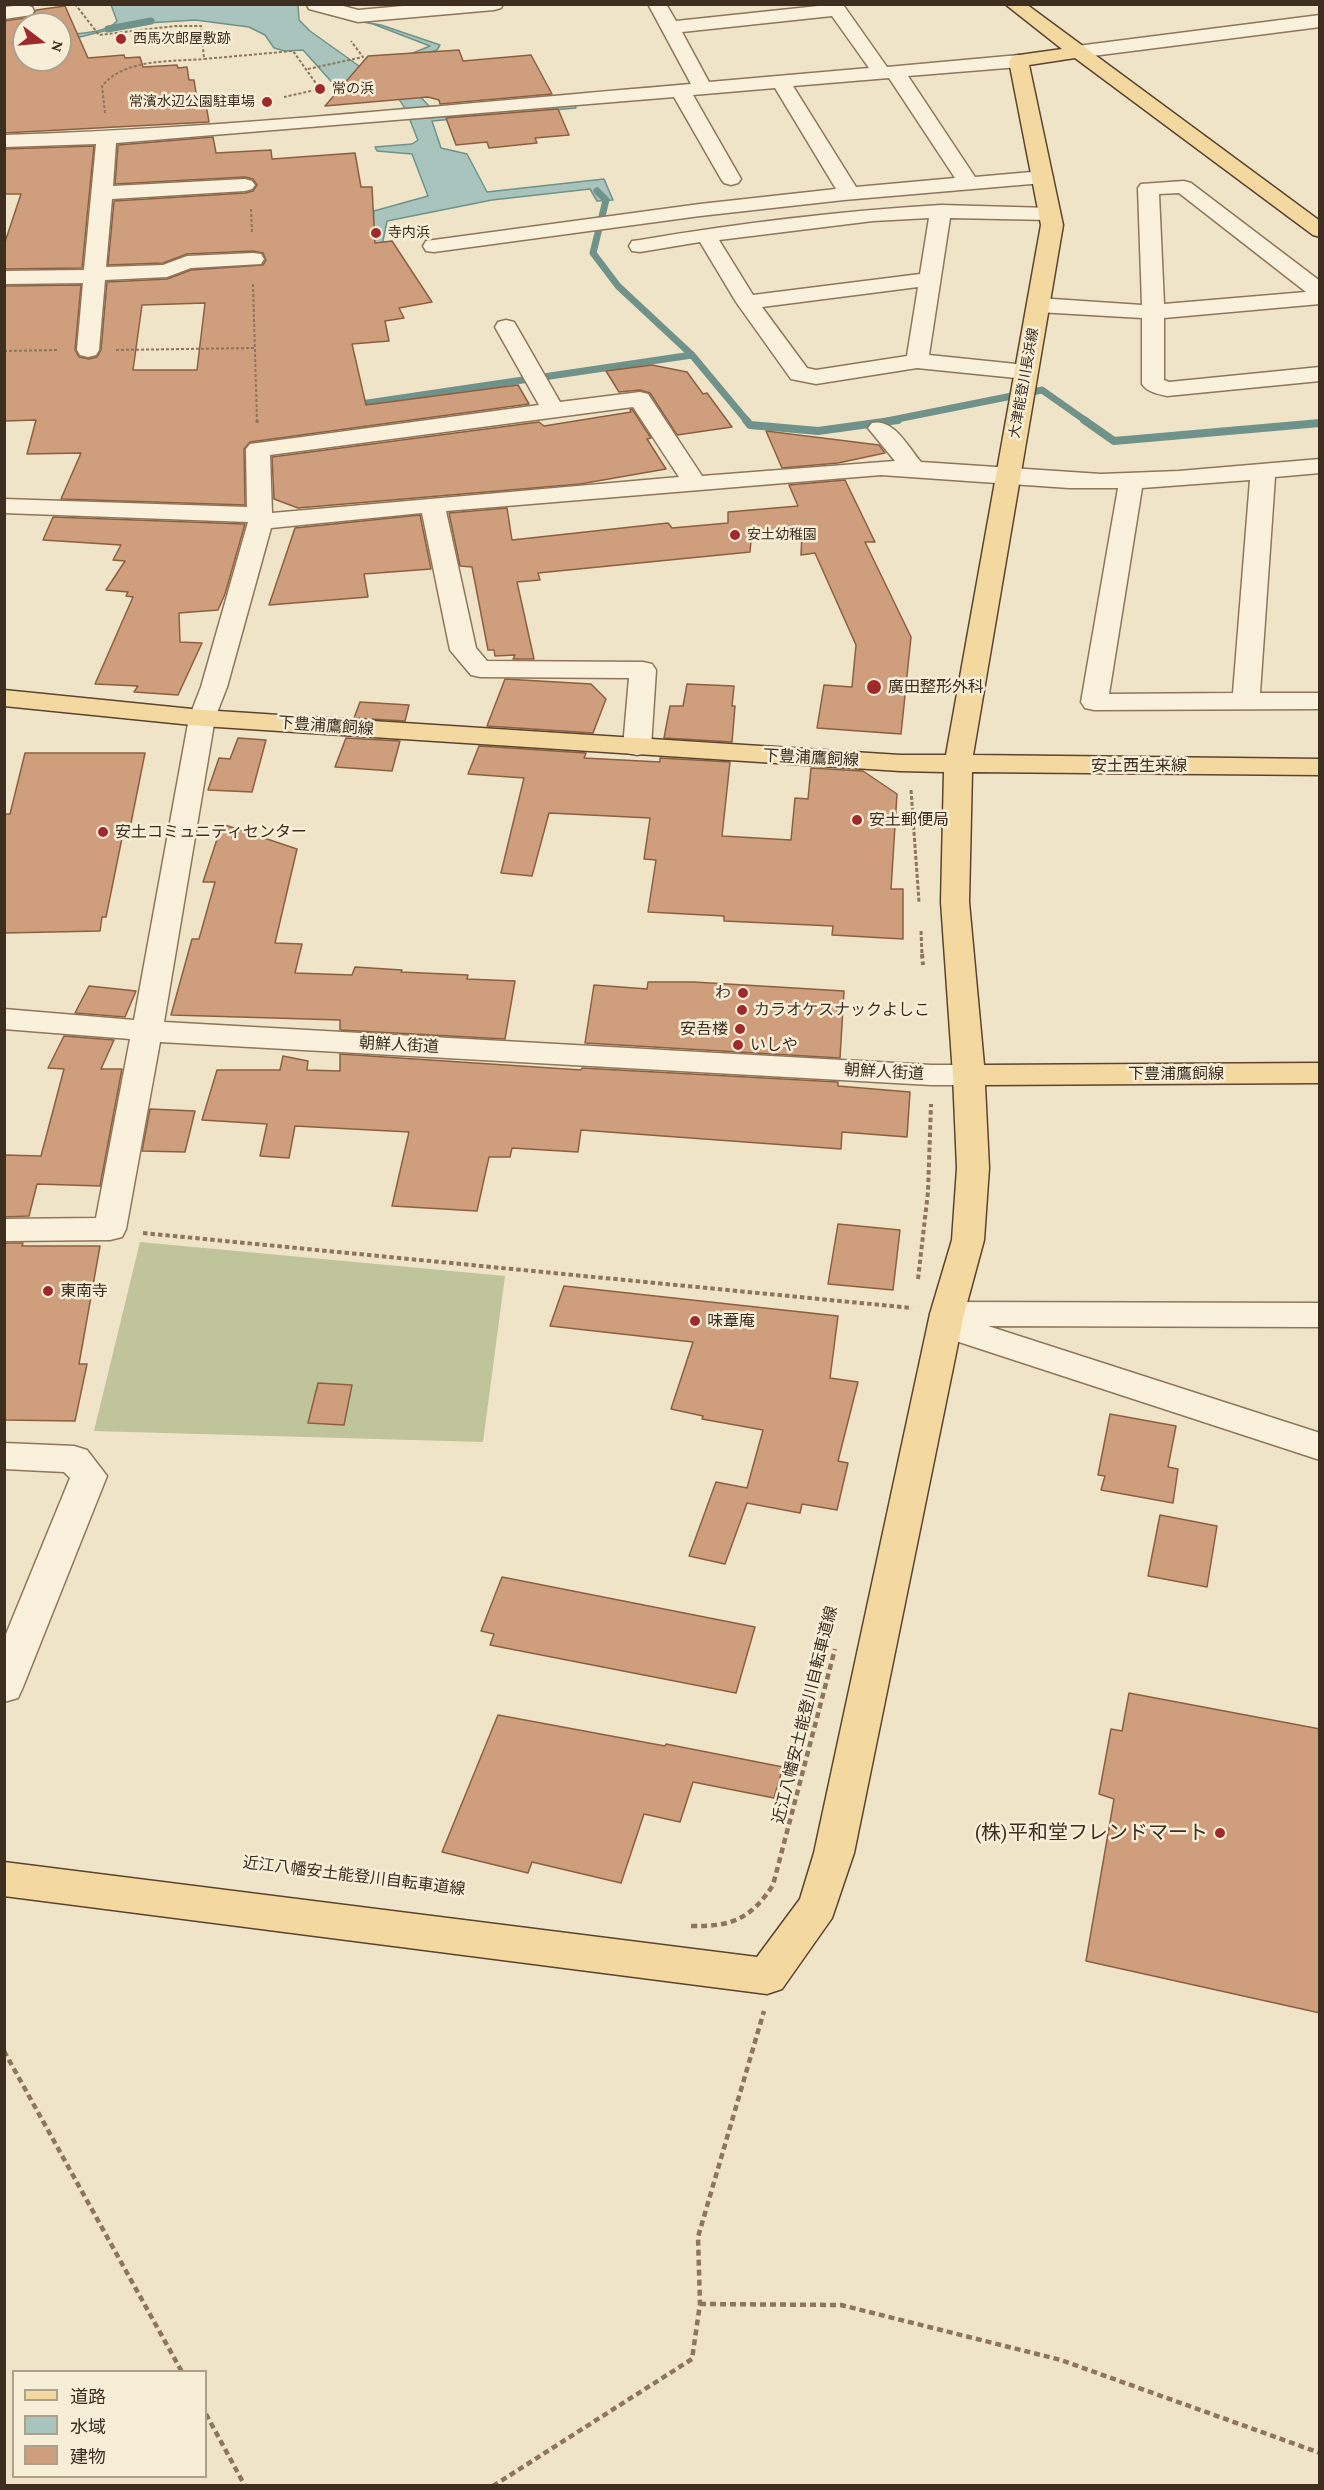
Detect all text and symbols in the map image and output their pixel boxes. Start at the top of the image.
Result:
north arrow [12,12,72,72]
place label: 西馬次郎屋敷跡 [133,31,231,47]
marker: 西馬次郎屋敷跡 [114,32,128,46]
text: N [48,39,68,54]
place label: 常の浜 [332,81,374,97]
marker: 常の浜 [313,82,327,96]
place label: 常濱水辺公園駐車場 [129,94,255,110]
marker: 常濱水辺公園駐車場 [260,95,274,109]
place label: 寺内浜 [388,225,430,241]
marker: 寺内浜 [369,226,383,240]
street label: 大津能登川長浜線 [1006,326,1042,440]
place label: 安土幼稚園 [747,527,817,543]
marker: 安土幼稚園 [728,528,742,542]
place label: 廣田整形外科 [888,677,984,697]
marker: 廣田整形外科 [865,678,883,696]
street label: 下豊浦鷹飼線 [277,713,375,739]
street label: 下豊浦鷹飼線 [763,746,859,770]
street label: 安土西生来線 [1091,756,1187,776]
place label: 安土郵便局 [869,810,949,830]
marker: 安土郵便局 [850,813,864,827]
place label: 安土コミュニティセンター [115,822,307,842]
marker: 安土コミュニティセンター [96,825,110,839]
place label: わ [715,983,731,1003]
marker: わ [736,986,750,1000]
place label: カラオケスナックよしこ [754,1000,930,1020]
marker: カラオケスナックよしこ [735,1003,749,1017]
place label: 安吾楼 [680,1019,728,1039]
marker: 安吾楼 [733,1022,747,1036]
street label: 朝鮮人街道 [359,1033,439,1057]
place label: いしや [750,1035,798,1055]
marker: いしや [731,1038,745,1052]
street label: 朝鮮人街道 [844,1060,924,1084]
street label: 下豊浦鷹飼線 [1128,1064,1224,1084]
place label: 東南寺 [60,1281,108,1301]
marker: 東南寺 [41,1284,55,1298]
place label: 味葦庵 [707,1311,755,1331]
marker: 味葦庵 [688,1314,702,1328]
street label: 近江八幡安土能登川自転車道線 [769,1604,841,1826]
place label: (株)平和堂フレンドマート [974,1821,1208,1845]
marker: (株)平和堂フレンドマート [1213,1826,1227,1840]
street label: 近江八幡安土能登川自転車道線 [242,1853,466,1899]
legend [12,2370,207,2478]
text: 道路 [70,2387,106,2407]
text: 水域 [70,2417,106,2437]
text: 建物 [70,2447,106,2467]

